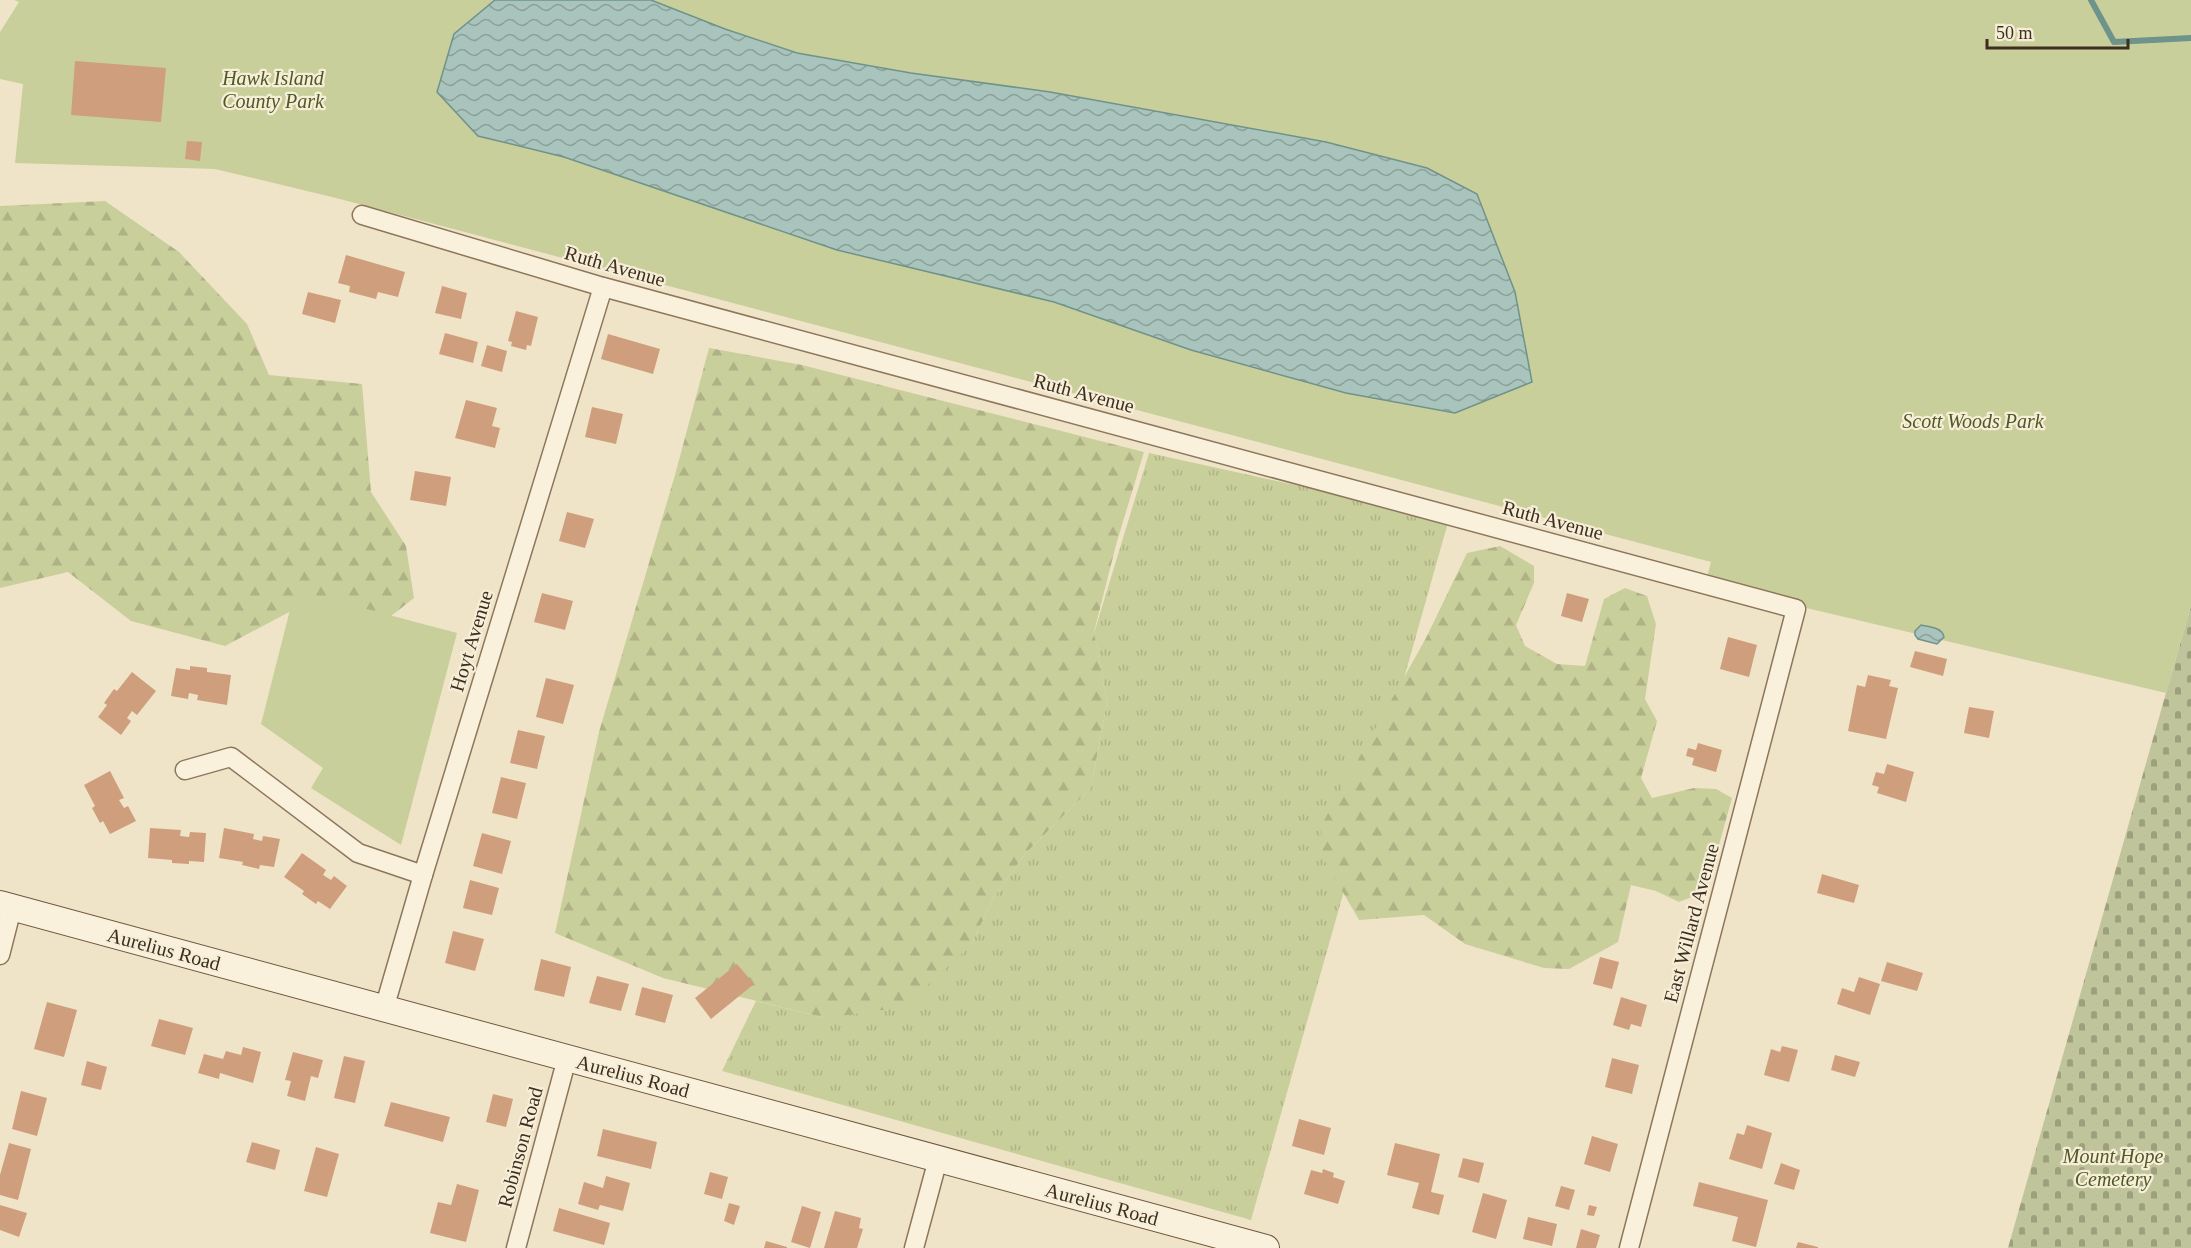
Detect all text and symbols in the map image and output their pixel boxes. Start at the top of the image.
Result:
scale bar [1987,12,2128,50]
text: 50 m [1996,23,2033,43]
park label: Hawk Island County Park [221,67,325,113]
street label: Ruth Avenue [562,241,668,291]
street label: Ruth Avenue [1031,369,1137,417]
park label: Scott Woods Park [1902,410,2045,432]
street label: Ruth Avenue [1500,496,1606,544]
street label: Hoyt Avenue [445,588,498,695]
street label: East Willard Avenue [1659,841,1723,1005]
street label: Aurelius Road [105,923,223,975]
street label: Aurelius Road [574,1050,692,1102]
street label: Robinson Road [493,1084,547,1210]
park label: Mount Hope Cemetery [2062,1145,2163,1191]
street label: Aurelius Road [1043,1178,1161,1230]

